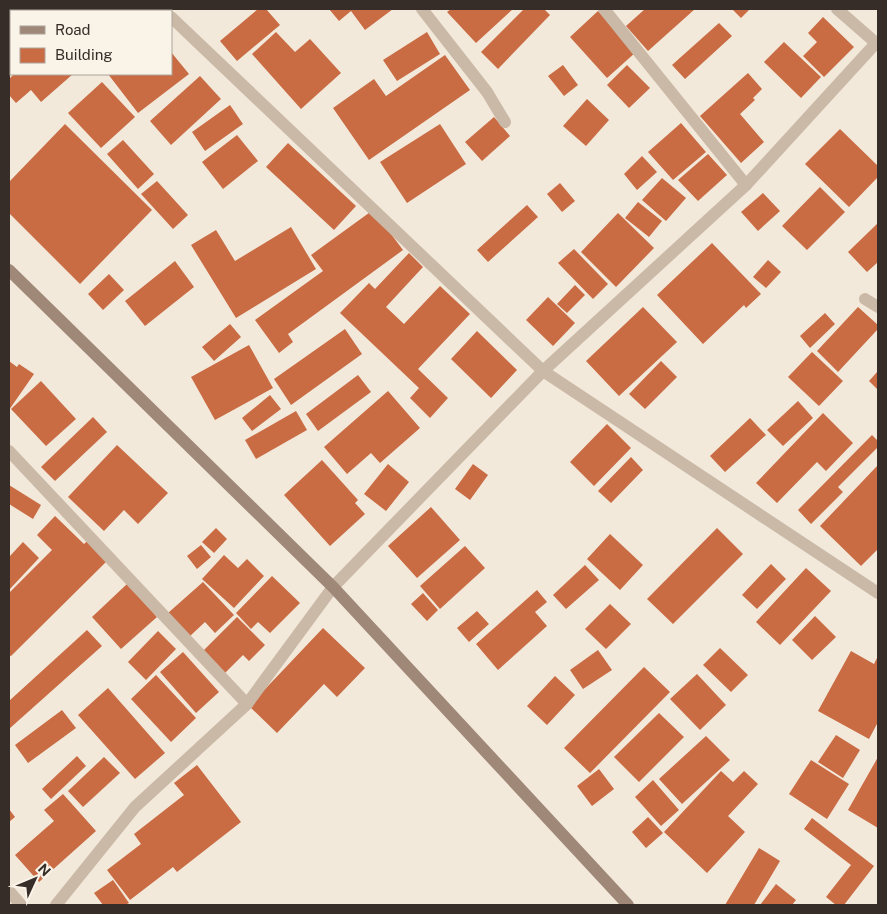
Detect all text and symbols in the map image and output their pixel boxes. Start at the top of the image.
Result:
legend [10,10,172,75]
text: Road [55,21,91,38]
text: Building [55,46,113,63]
north arrow [10,854,60,904]
text: N [35,860,54,879]

